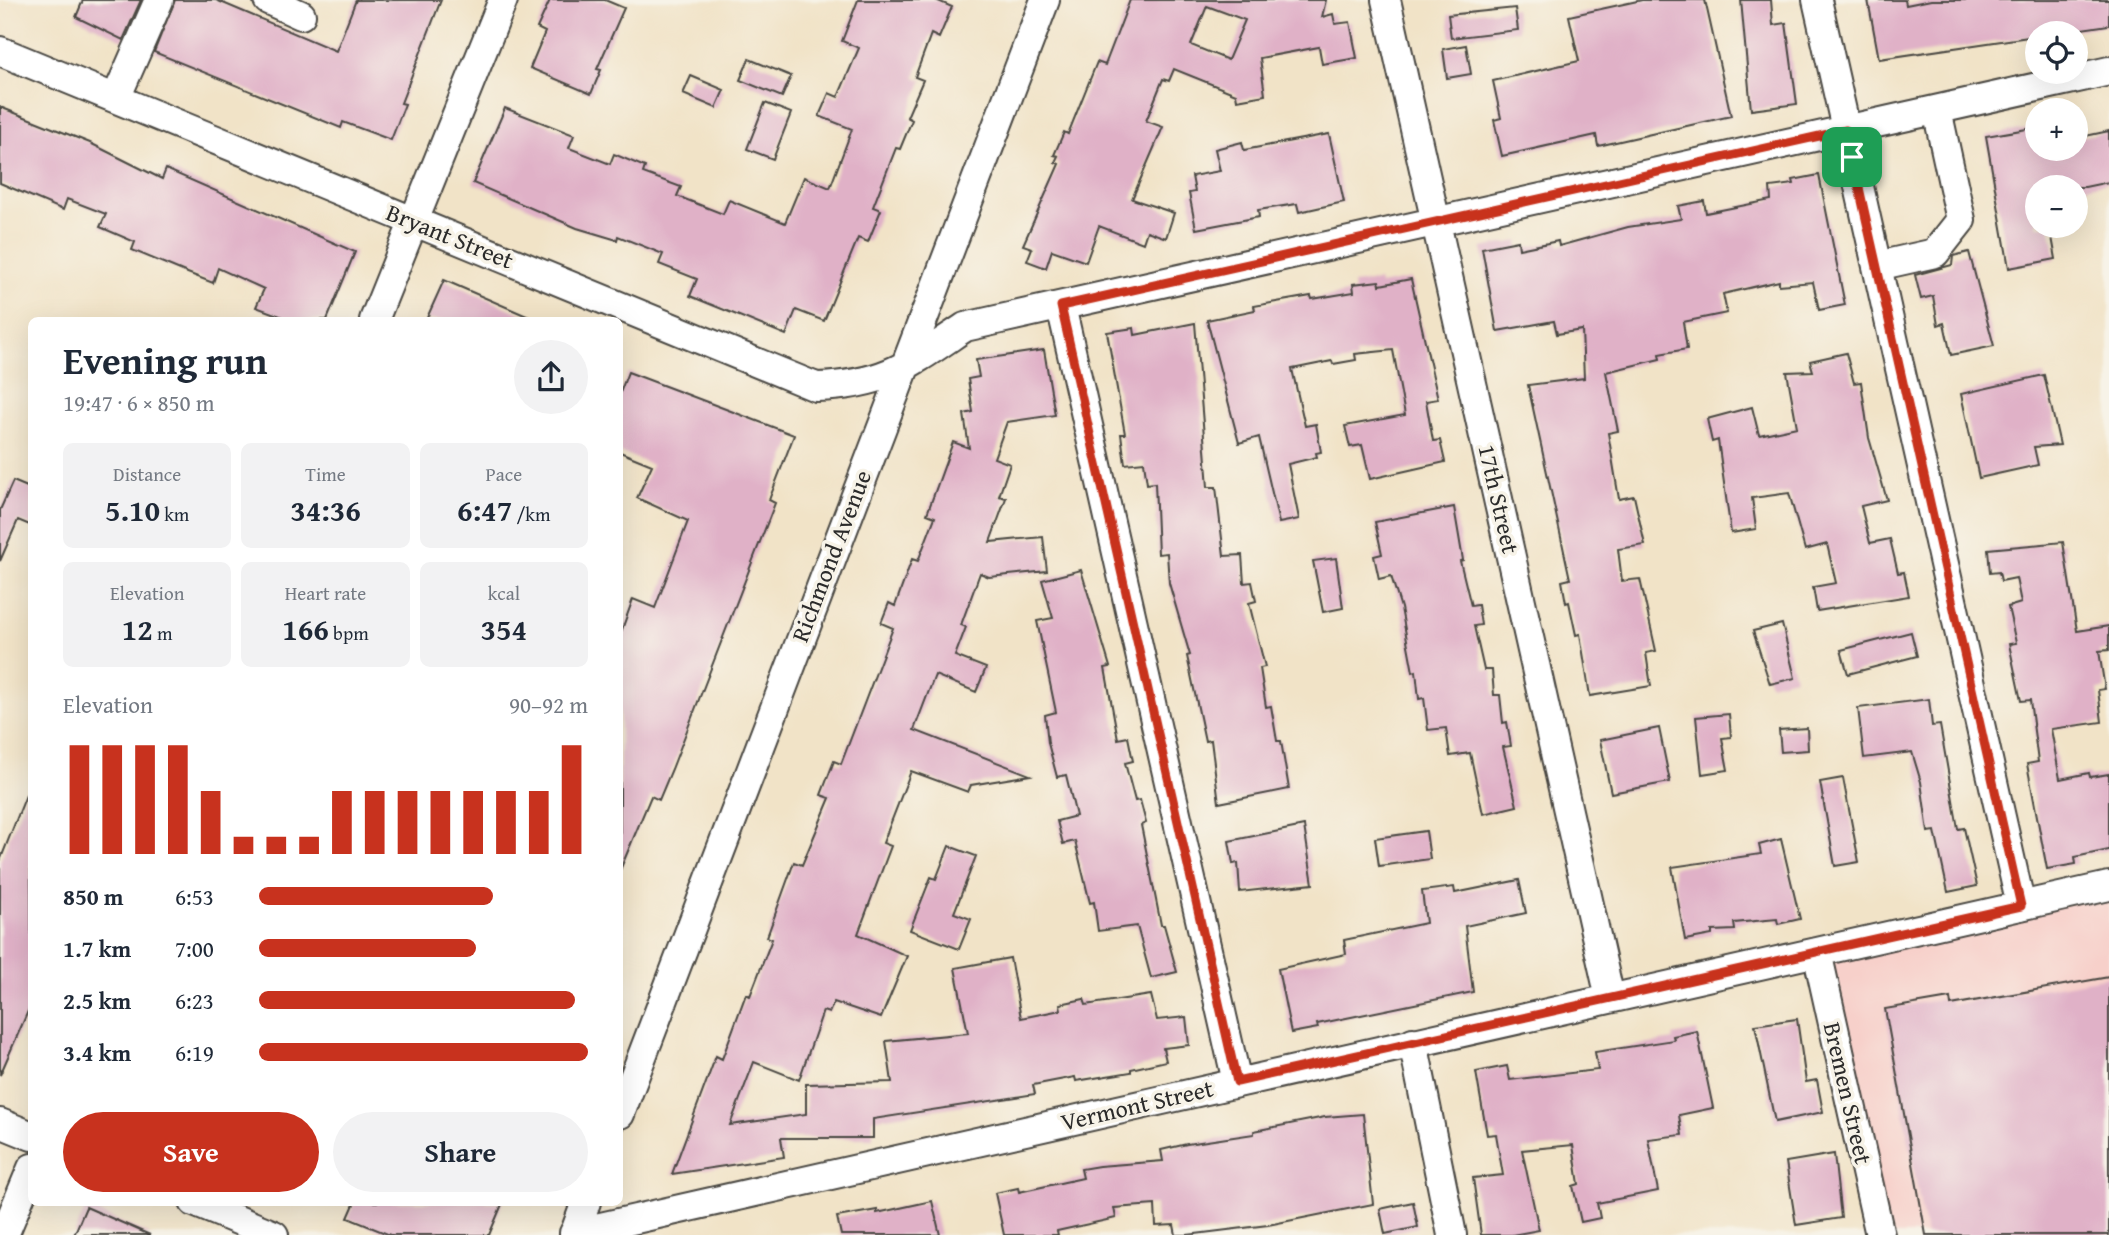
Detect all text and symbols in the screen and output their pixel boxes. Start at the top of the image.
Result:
map controls [2025,21,2088,238]
button: locate [2025,21,2088,84]
button: + [2025,98,2088,161]
pin [1822,127,1882,187]
icon: arrive [1833,138,1871,176]
button: − [2025,175,2088,238]
street label: Bryant Street [381,195,519,278]
text: Evening run [63,332,267,388]
button: share [514,340,588,414]
text: 19:47 · 6 × 850 m [63,386,215,419]
street label: 17th Street [1469,441,1529,558]
text: Distance [113,460,181,488]
text: Time [305,460,346,488]
text: Pace [486,460,522,488]
street label: Richmond Avenue [782,465,880,647]
text: 5.10 [105,488,160,532]
text: 34:36 [290,488,361,532]
text: 6:47 [457,488,512,532]
text: km [160,500,189,528]
text: /km [512,500,551,528]
text: Elevation [110,579,184,607]
text: Heart rate [285,579,366,607]
text: kcal [488,579,520,607]
text: 12 [122,607,153,651]
text: 166 [282,607,329,651]
text: 354 [481,607,527,651]
text: m [153,619,173,647]
text: bpm [329,619,369,647]
text: Elevation [63,688,153,721]
text: 90–92 m [509,688,588,721]
text: 850 m [63,880,124,913]
text: 6:53 [175,880,214,913]
text: 1.7 km [63,932,131,965]
text: 7:00 [175,932,214,965]
text: 2.5 km [63,984,131,1017]
text: 6:23 [175,984,214,1017]
street label: Bremen Street [1815,1019,1881,1168]
text: 3.4 km [63,1036,131,1069]
text: 6:19 [175,1036,214,1069]
street label: Vermont Street [1057,1070,1217,1140]
button: Save [63,1112,319,1192]
button: Share [333,1112,588,1192]

